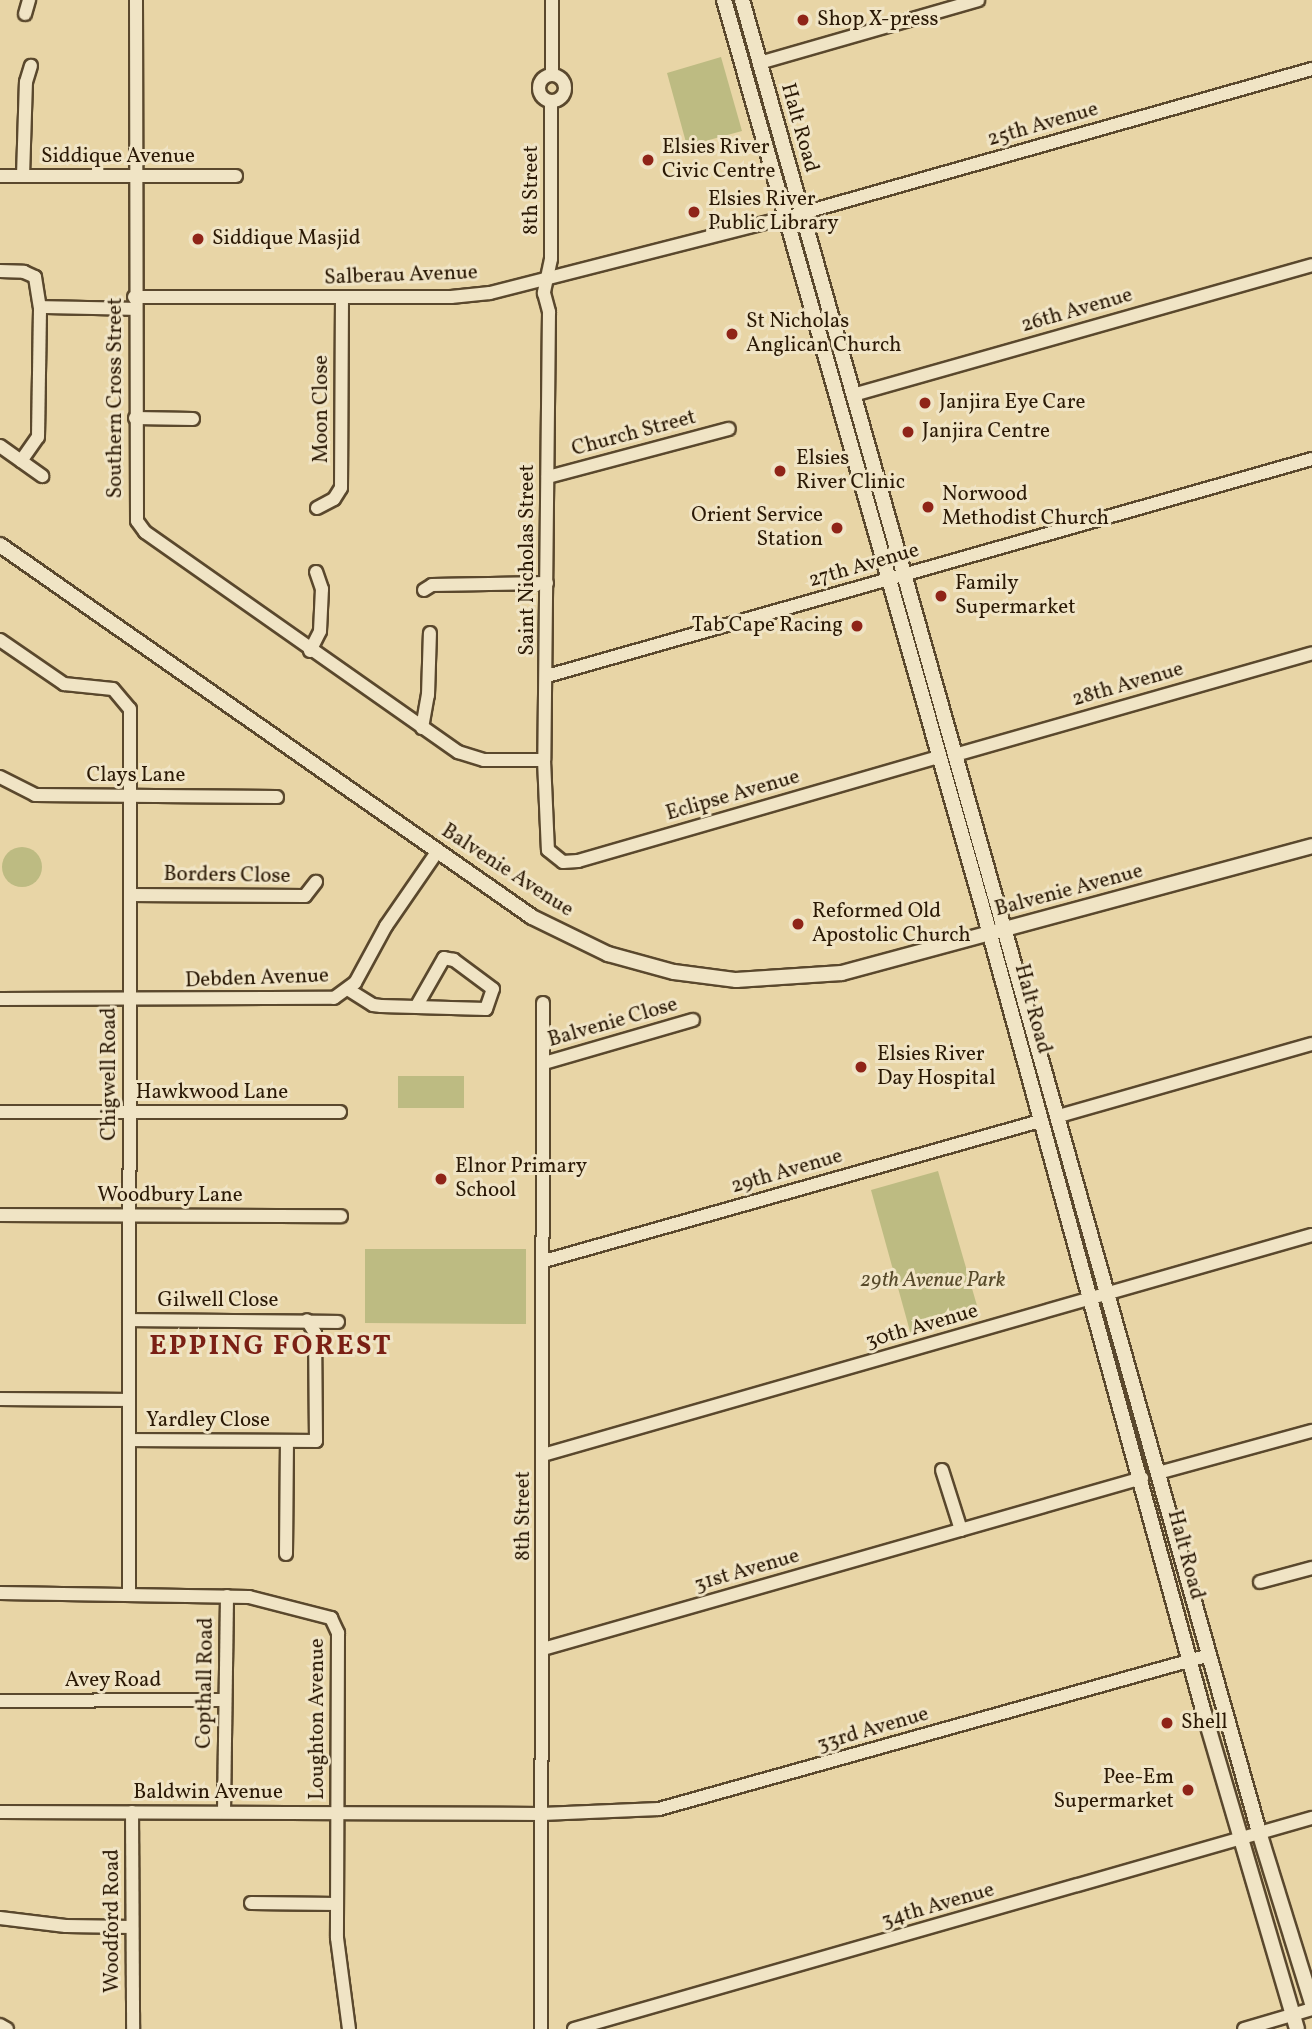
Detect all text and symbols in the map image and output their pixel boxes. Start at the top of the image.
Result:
place label: Shop X-press [817,7,938,33]
marker: Shop X-press [795,12,811,28]
street label: Halt Road [774,81,824,175]
street label: 25th Avenue [985,97,1101,153]
place label: Elsies River Civic Centre [662,135,775,185]
street label: Siddique Avenue [41,144,195,170]
street label: 8th Street [519,145,545,235]
marker: Elsies River Civic Centre [640,152,656,168]
place label: Elsies River Public Library [708,187,838,237]
marker: Elsies River Public Library [686,204,702,220]
place label: Siddique Masjid [212,226,360,252]
marker: Siddique Masjid [190,231,206,247]
street label: Salberau Avenue [324,261,478,291]
street label: 26th Avenue [1018,283,1136,339]
street label: Southern Cross Street [103,298,129,498]
place label: St Nicholas Anglican Church [746,309,901,359]
marker: St Nicholas Anglican Church [724,326,740,342]
street label: Moon Close [309,355,335,463]
place label: Janjira Eye Care [939,390,1085,416]
marker: Janjira Eye Care [917,395,933,411]
street label: Church Street [569,405,699,463]
place label: Janjira Centre [922,419,1050,445]
marker: Janjira Centre [900,424,916,440]
place label: Elsies River Clinic [796,446,905,496]
marker: Elsies River Clinic [770,461,790,481]
street label: Saint Nicholas Street [515,464,541,656]
place label: Norwood Methodist Church [942,482,1109,532]
marker: Norwood Methodist Church [920,499,936,515]
place label: Orient Service Station [691,503,823,553]
marker: Orient Service Station [829,520,845,536]
street label: 27th Avenue [806,538,922,594]
place label: Family Supermarket [955,571,1076,621]
marker: Family Supermarket [933,588,949,604]
place label: Tab Cape Racing [692,613,843,639]
marker: Tab Cape Racing [849,618,865,634]
street label: 28th Avenue [1069,657,1187,713]
street label: Clays Lane [86,763,186,789]
street label: Eclipse Avenue [663,765,803,827]
street label: Balvenie Avenue [436,819,578,923]
street label: Balvenie Avenue [992,859,1146,923]
street label: Borders Close [163,862,291,890]
place label: Reformed Old Apostolic Church [812,899,971,949]
marker: Reformed Old Apostolic Church [790,916,806,932]
street label: Halt Road [1008,962,1056,1056]
street label: Debden Avenue [185,964,329,994]
street label: Balvenie Close [545,992,681,1054]
street label: Chigwell Road [97,1007,123,1141]
place label: Elsies River Day Hospital [877,1042,996,1092]
marker: Elsies River Day Hospital [851,1057,871,1077]
street label: Hawkwood Lane [136,1080,288,1106]
street label: 29th Avenue [728,1144,846,1200]
place label: Elnor Primary School [455,1154,587,1204]
marker: Elnor Primary School [433,1171,449,1187]
street label: Woodbury Lane [97,1183,243,1209]
park label: 29th Avenue Park [860,1268,1006,1294]
street label: Gilwell Close [158,1288,278,1314]
street label: 30th Avenue [863,1299,981,1355]
district label: EPPING FOREST [151,1330,391,1364]
street label: Yardley Close [146,1408,270,1434]
street label: 8th Street [511,1471,537,1561]
street label: Halt Road [1161,1508,1209,1602]
street label: 31st Avenue [692,1544,802,1598]
street label: Copthall Road [192,1617,220,1749]
street label: Loughton Avenue [305,1638,331,1800]
street label: Avey Road [64,1668,162,1694]
street label: 33rd Avenue [814,1702,932,1758]
place label: Shell [1181,1710,1228,1736]
marker: Shell [1159,1715,1175,1731]
place label: Pee-Em Supermarket [1053,1765,1174,1815]
street label: Baldwin Avenue [133,1780,283,1806]
marker: Pee-Em Supermarket [1180,1782,1196,1798]
street label: Woodford Road [100,1849,126,1993]
street label: 34th Avenue [879,1878,997,1934]

